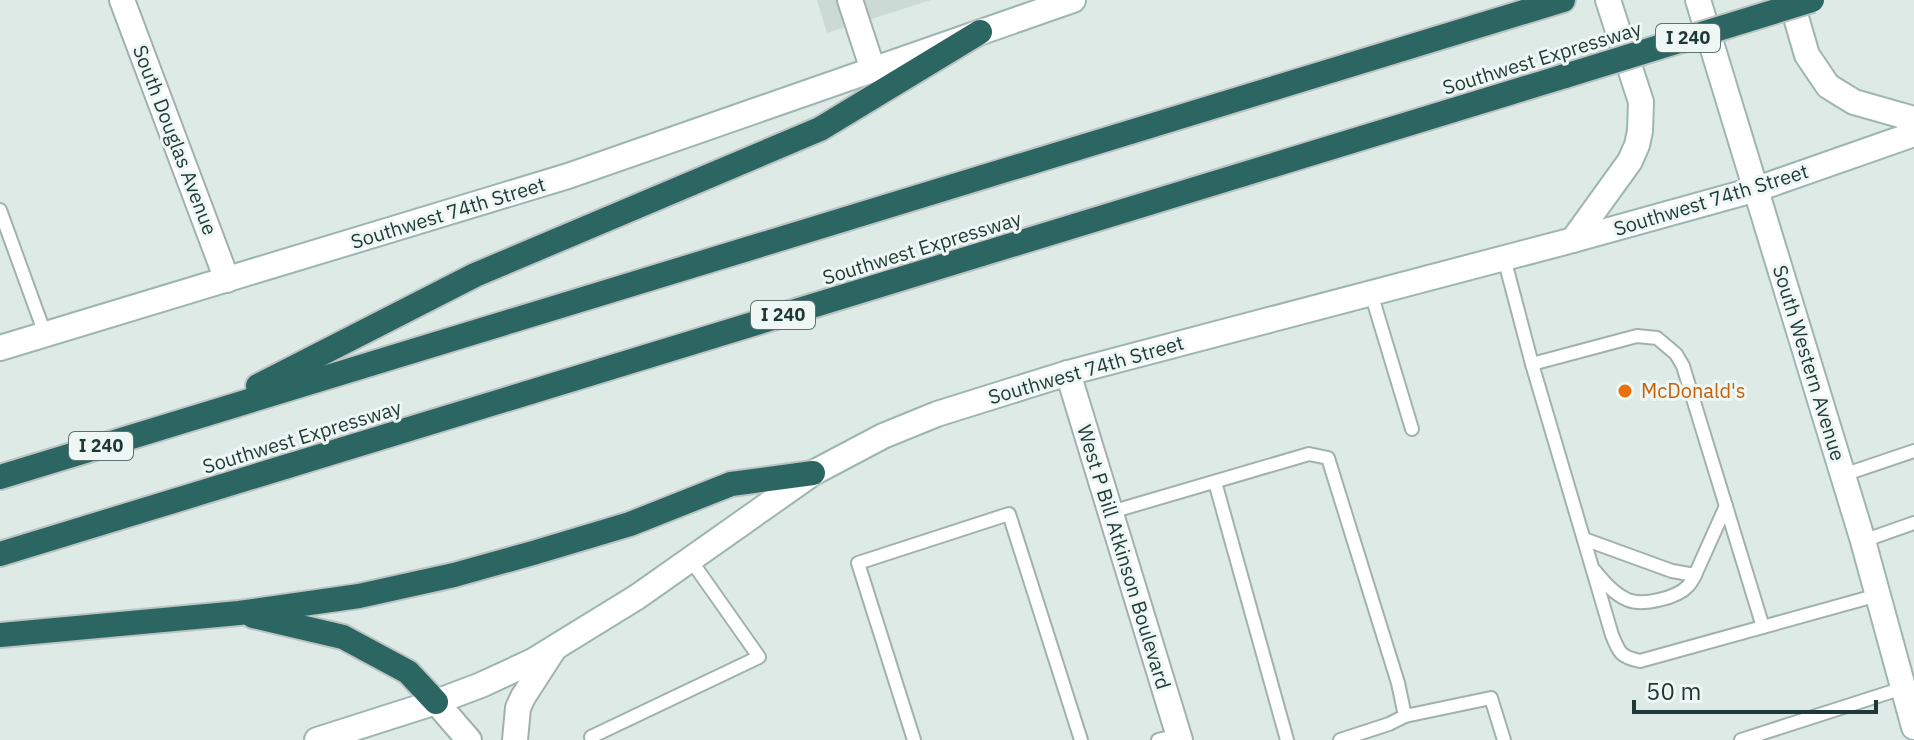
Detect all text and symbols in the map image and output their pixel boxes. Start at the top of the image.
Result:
street label: Southwest Expressway [1439,14,1645,101]
road number: I 240 [1656,24,1720,52]
street label: South Douglas Avenue [127,41,224,239]
street label: Southwest 74th Street [1610,157,1811,242]
street label: Southwest 74th Street [347,170,548,255]
street label: Southwest Expressway [819,204,1025,291]
street label: South Western Avenue [1767,262,1852,464]
road number: I 240 [751,301,815,329]
street label: Southwest 74th Street [985,329,1187,410]
place label: McDonald's [1641,377,1746,404]
marker: McDonald's [1616,382,1634,400]
street label: Southwest Expressway [199,393,405,480]
street label: West P Bill Atkinson Boulevard [1071,421,1178,692]
road number: I 240 [69,432,133,460]
scale bar [1634,664,1876,714]
text: 50 m [1646,675,1701,707]

